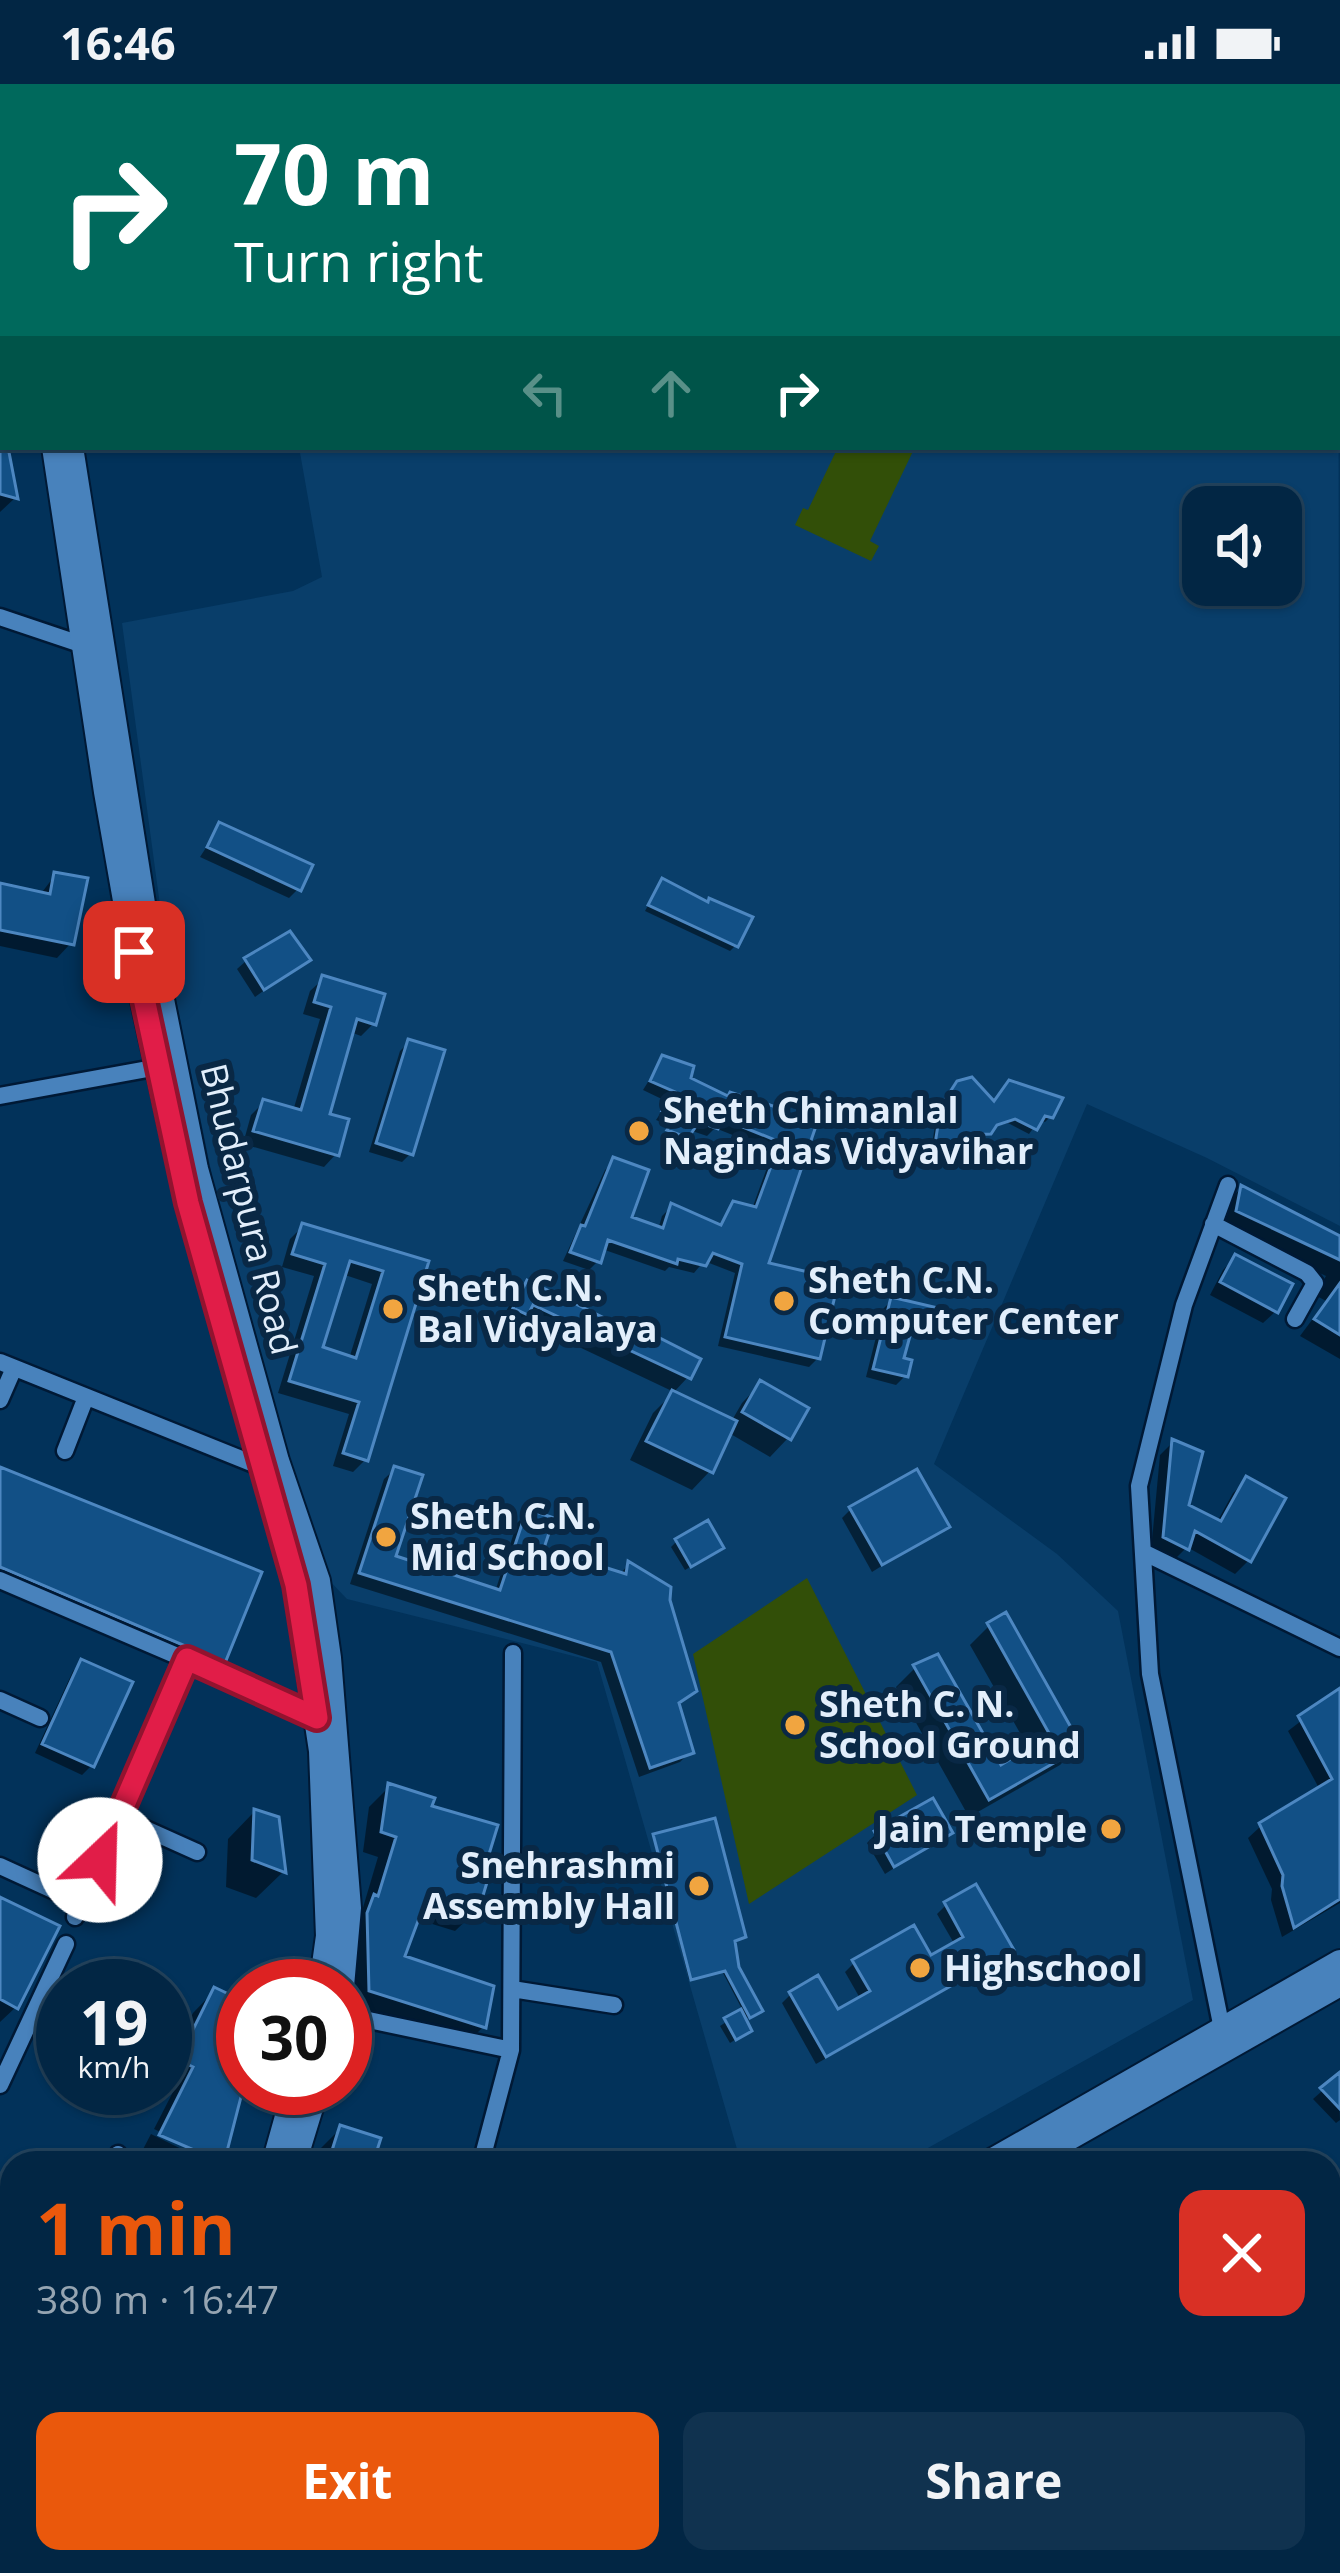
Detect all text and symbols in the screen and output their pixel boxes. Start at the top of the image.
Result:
text: 16:46 [60,12,176,73]
text: 70 m [234,115,434,230]
icon: right [36,132,192,288]
text: Turn right [234,224,483,298]
icon: left [512,360,578,426]
icon: ahead [638,360,704,426]
icon: right [764,360,830,426]
map controls [1182,486,1302,606]
button: sound [1182,486,1302,606]
pin [83,901,185,1003]
icon: arrive [101,919,167,985]
street label: Bhudarpura Road [190,1058,309,1359]
place label: Sheth Chimanlal Nagindas Vidyavihar [663,1085,1033,1175]
marker: Sheth Chimanlal Nagindas Vidyavihar [626,1118,652,1144]
place label: Sheth C.N. Computer Center [808,1255,1119,1345]
place label: Sheth C.N. Bal Vidyalaya [417,1263,658,1353]
marker: Sheth C.N. Computer Center [771,1288,797,1314]
marker: Sheth C.N. Bal Vidyalaya [380,1296,406,1322]
place label: Sheth C.N. Mid School [410,1491,605,1581]
marker: Sheth C.N. Mid School [373,1524,399,1550]
place label: Sheth C. N. School Ground [819,1679,1081,1769]
marker: Sheth C. N. School Ground [782,1712,808,1738]
position arrow [37,1797,163,1923]
place label: Jain Temple [874,1804,1087,1853]
marker: Jain Temple [1098,1816,1124,1842]
place label: Snehrashmi Assembly Hall [423,1840,675,1930]
marker: Snehrashmi Assembly Hall [686,1873,712,1899]
place label: Highschool [944,1943,1142,1992]
marker: Highschool [907,1955,933,1981]
speed limit sign: 30 [216,1959,372,2115]
text: 19 [80,1981,148,2063]
text: km/h [78,2046,150,2087]
text: 1 min [36,2178,236,2276]
button: close [1179,2190,1305,2316]
text: 380 m · 16:47 [36,2272,279,2325]
button: Exit [36,2412,659,2550]
button: Share [683,2412,1305,2550]

